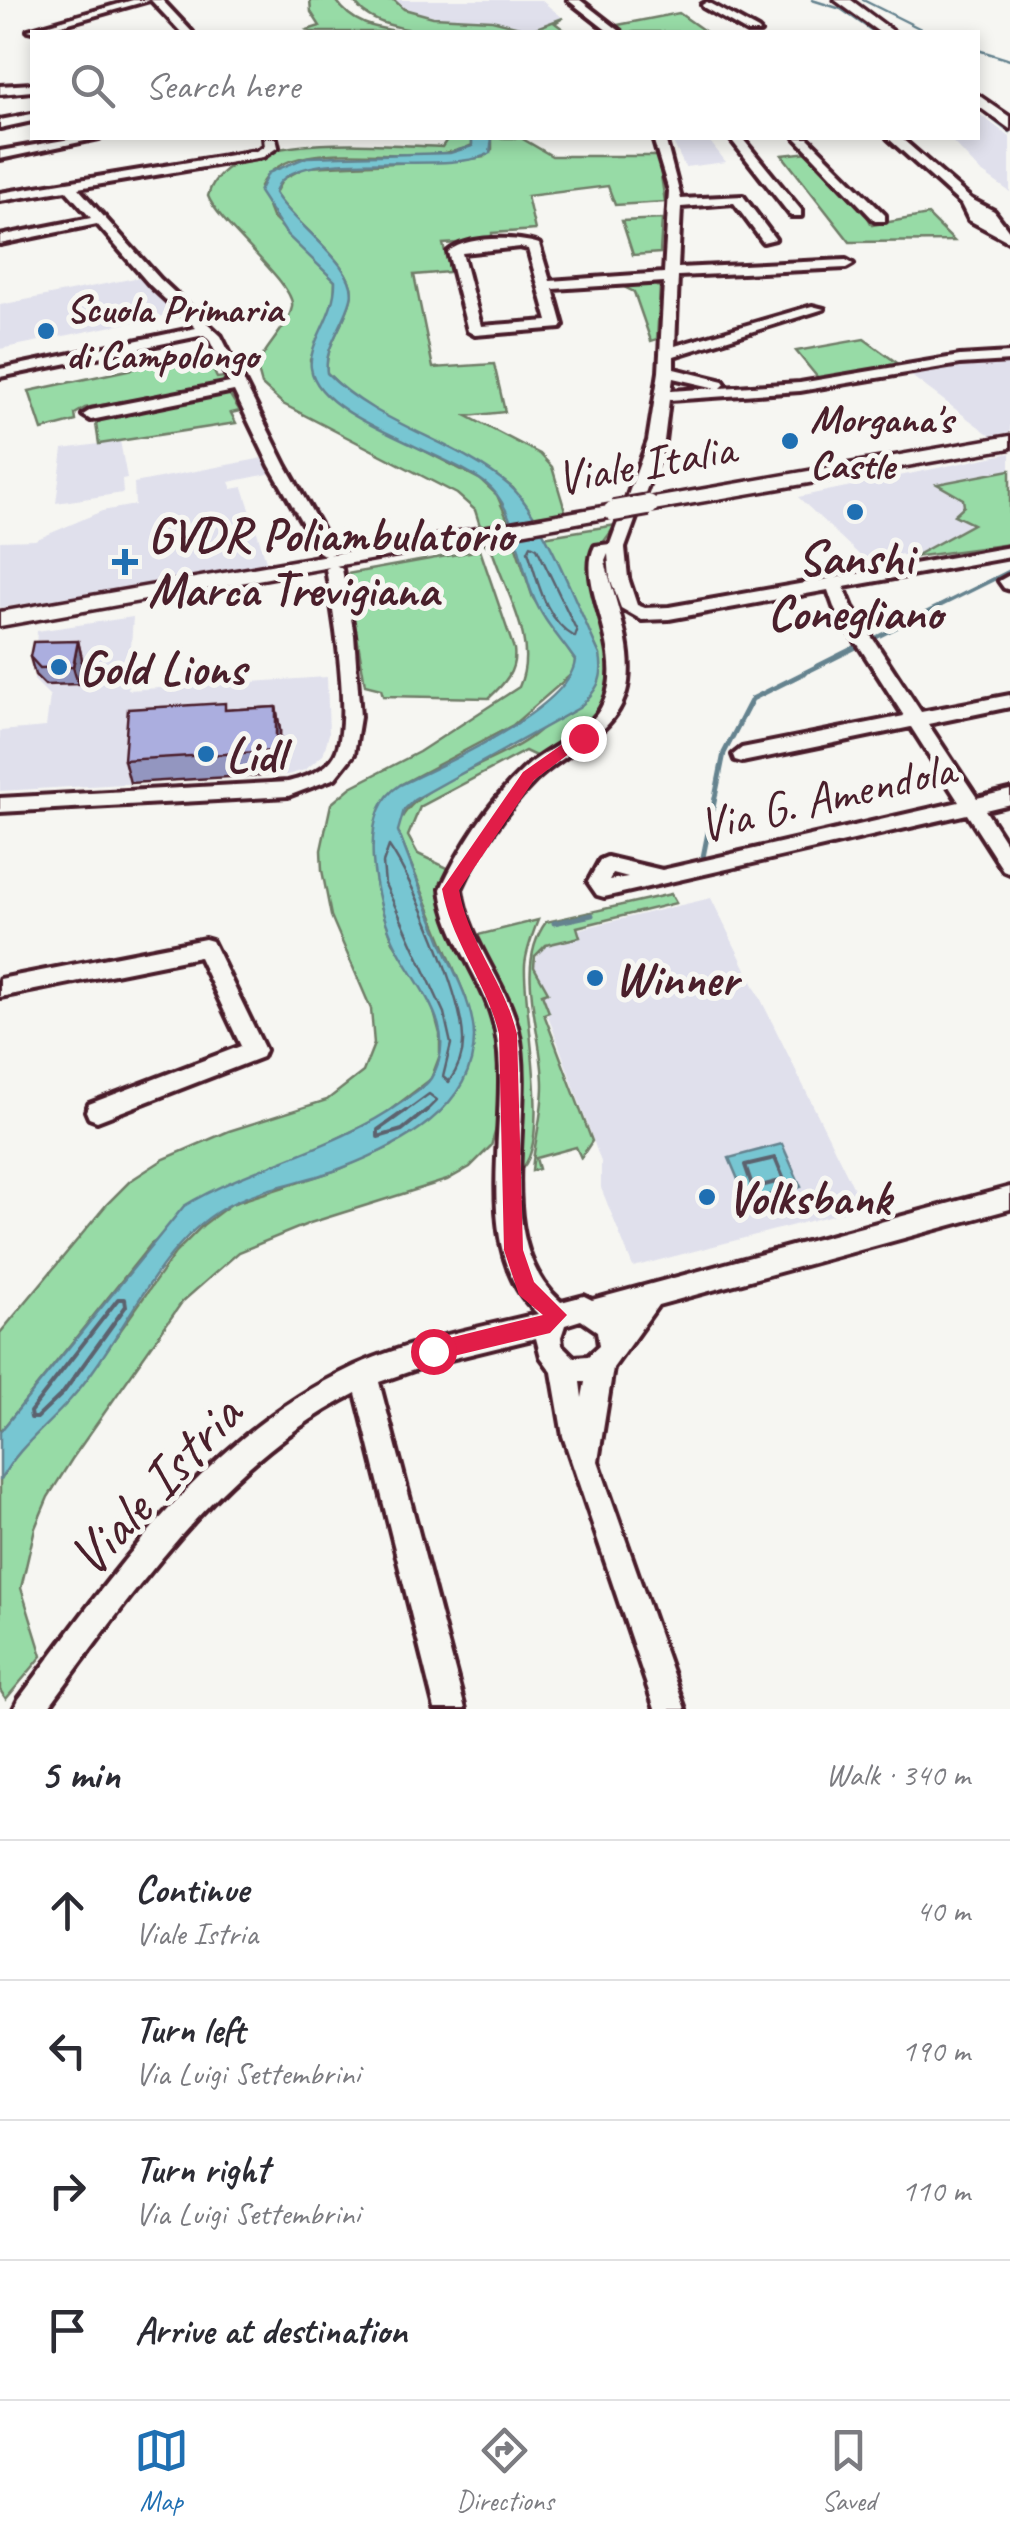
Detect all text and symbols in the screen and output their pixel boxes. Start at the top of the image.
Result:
search box [30,30,980,140]
icon: search [65,58,120,113]
text: Search here [145,62,300,109]
place label: Scuola Primaria di Campolongo [66,284,286,380]
marker: Scuola Primaria di Campolongo [35,320,57,342]
place label: Morgana's Castle [810,394,957,490]
street label: Viale Italia [551,417,743,508]
marker: Morgana's Castle [779,430,801,452]
marker: Sanshi Conegliano [844,501,866,523]
place label: GVDR Poliambulatorio Marca Trevigiana [148,505,517,620]
place label: Sanshi Conegliano [768,528,947,643]
marker: GVDR Poliambulatorio Marca Trevigiana [112,549,138,575]
place label: Gold Lions [79,638,250,698]
marker: Gold Lions [48,656,70,678]
route end [561,716,607,762]
place label: Lidl [226,725,293,785]
street label: Via G. Amendola [693,738,964,855]
marker: Lidl [195,743,217,765]
place label: Winner [615,949,743,1009]
marker: Winner [584,967,606,989]
place label: Volksbank [727,1168,895,1228]
marker: Volksbank [696,1186,718,1208]
route start [411,1329,457,1375]
street label: Viale Istria [52,1376,260,1592]
text: 5 min [40,1748,120,1801]
text: Walk · 340 m [826,1754,970,1795]
text: Continue [135,1866,249,1913]
icon: ahead [40,1883,95,1938]
text: 40 m [916,1890,970,1931]
text: Viale Istria [135,1913,258,1954]
text: Turn left [135,2006,245,2053]
icon: left [40,2023,95,2078]
text: 190 m [901,2030,970,2071]
text: Via Luigi Settembrini [135,2053,360,2094]
text: Turn right [135,2146,269,2193]
icon: right [40,2163,95,2218]
text: 110 m [901,2170,970,2211]
text: Via Luigi Settembrini [135,2193,360,2234]
icon: arrive [40,2303,95,2358]
text: Arrive at destination [135,2307,407,2354]
tab: Map [134,2423,189,2518]
tab: Directions [456,2423,554,2518]
tab: Saved [821,2423,876,2518]

